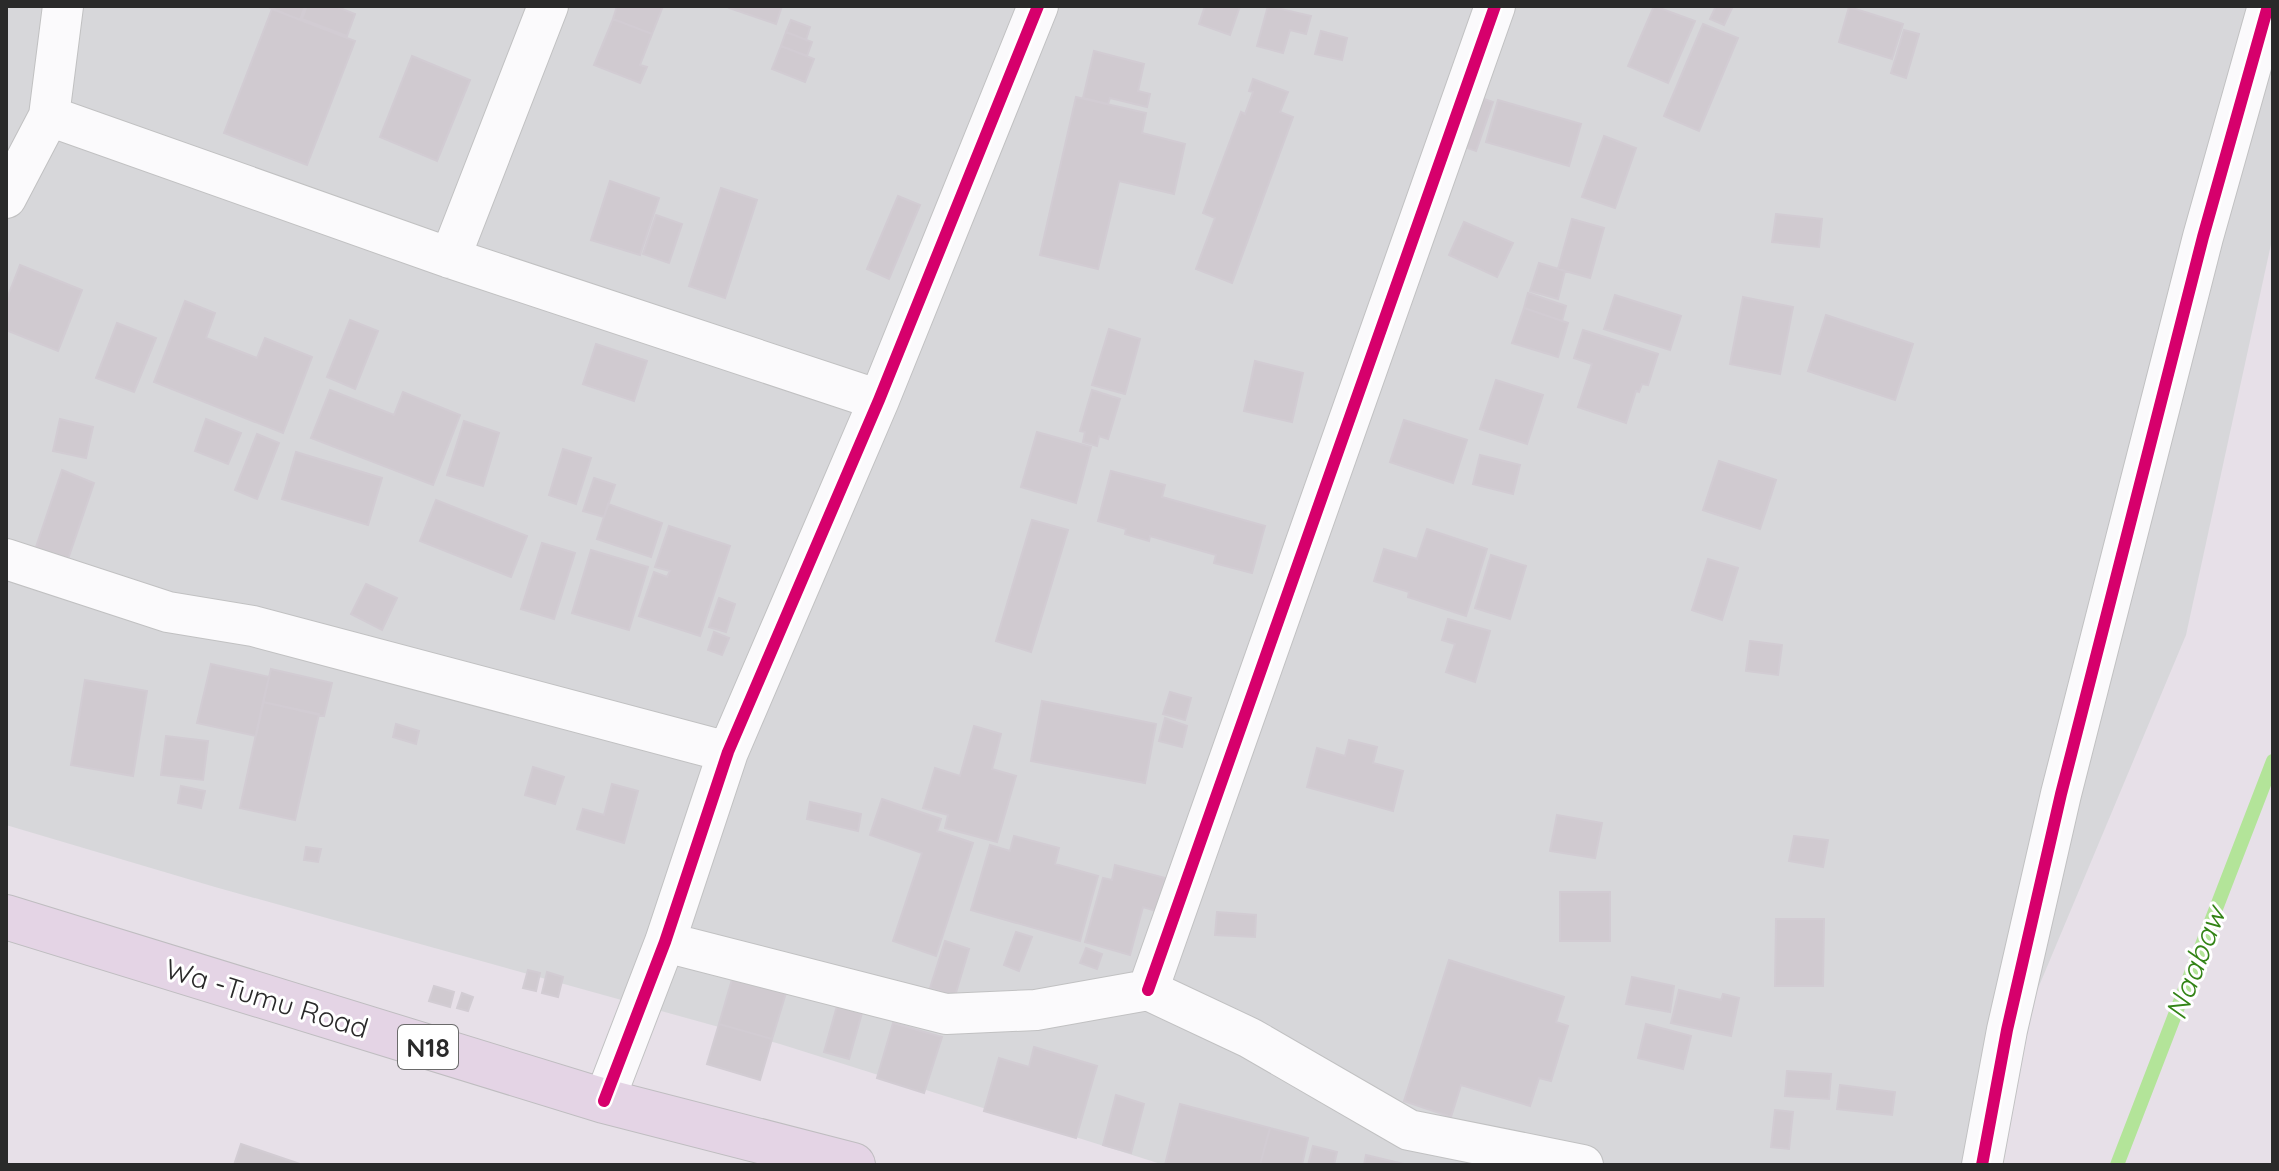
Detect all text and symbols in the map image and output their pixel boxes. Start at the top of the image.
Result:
water label: Naabaw [2156,898,2235,1025]
street label: Wa -Tumu Road [161,951,373,1045]
road number: N18 [398,1025,458,1069]

